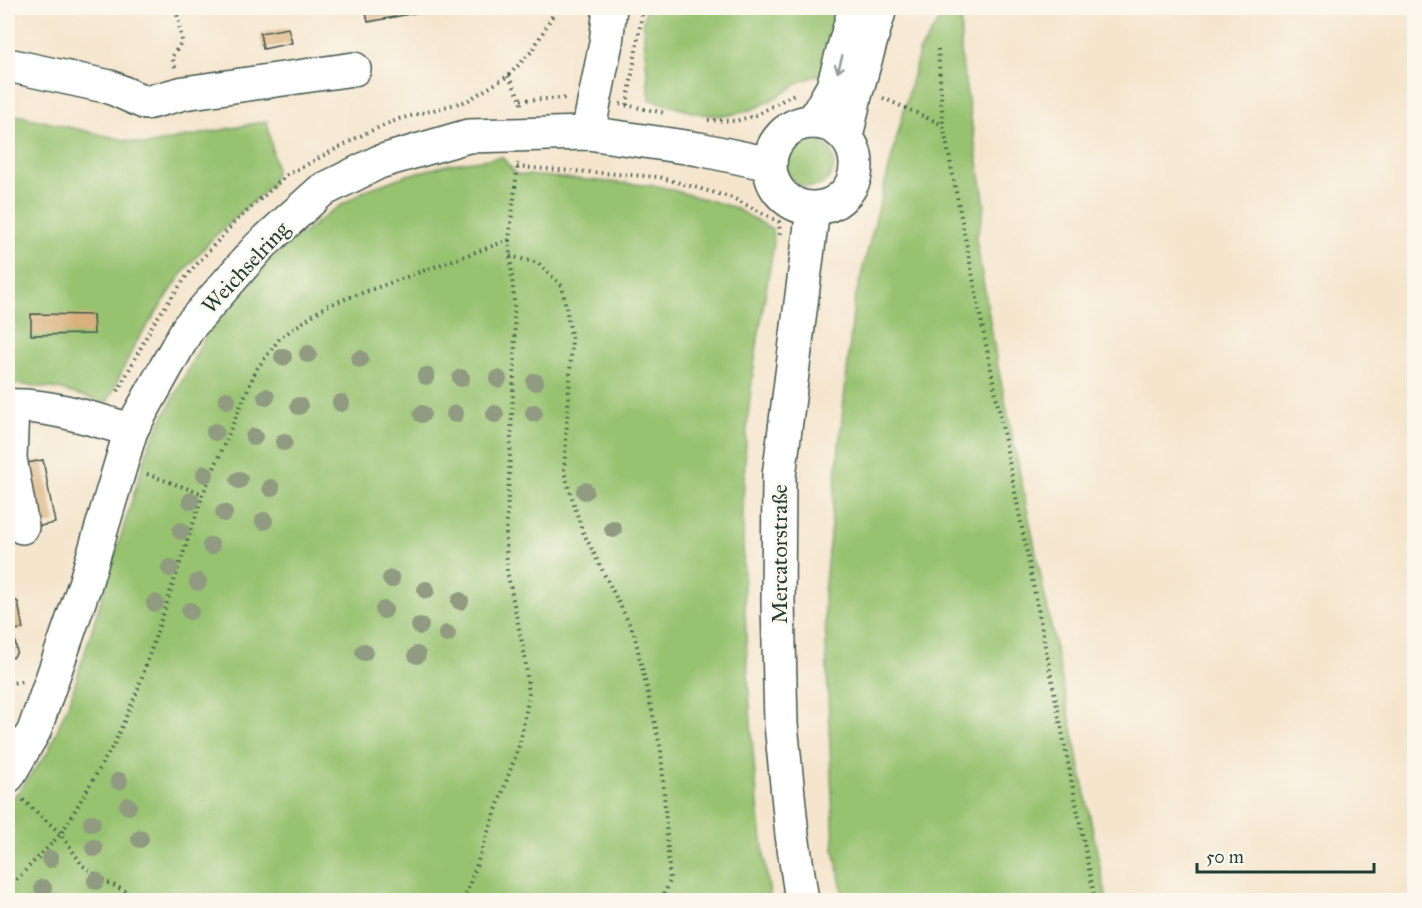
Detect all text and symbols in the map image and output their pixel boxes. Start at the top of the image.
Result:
one-way arrow [834,54,845,73]
street label: Weichselring [196,215,295,319]
street label: Mercatorstraße [766,484,793,624]
scale bar [1197,836,1374,874]
text: 50 m [1206,846,1244,868]

